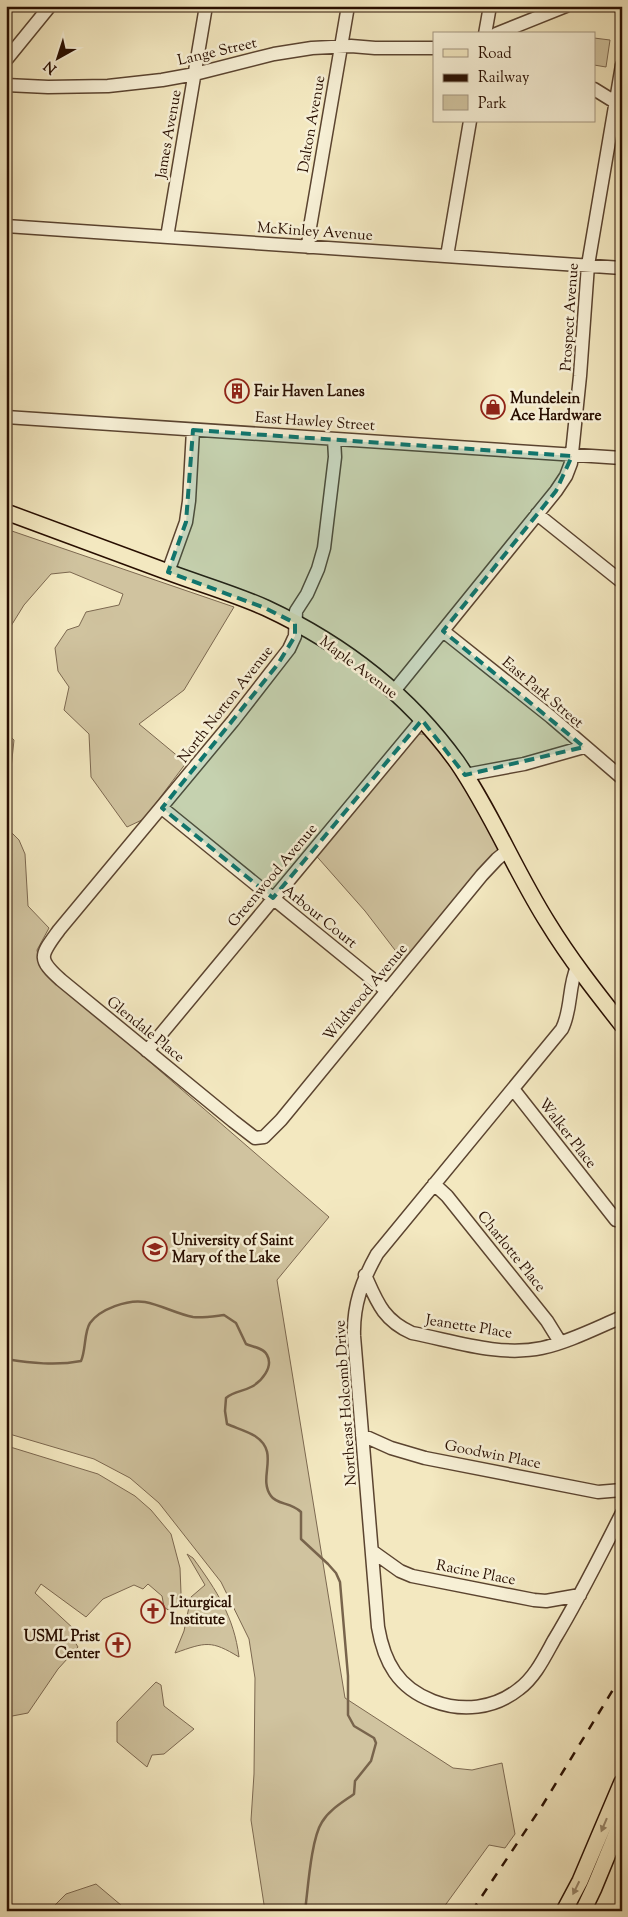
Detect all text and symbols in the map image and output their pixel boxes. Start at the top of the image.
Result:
north arrow [32,32,82,82]
legend [433,32,596,122]
street label: Lange Street [176,33,259,72]
text: Road [478,44,512,65]
text: N [40,55,62,78]
text: Railway [478,68,530,89]
street label: Dalton Avenue [294,74,331,175]
street label: James Avenue [151,88,188,181]
text: Park [478,94,507,115]
street label: McKinley Avenue [256,218,373,247]
street label: Prospect Avenue [556,262,585,372]
building icon: Fair Haven Lanes [224,378,250,404]
place label: Fair Haven Lanes [254,382,365,403]
place label: Mundelein Ace Hardware [510,389,601,427]
shop icon: Mundelein Ace Hardware [480,394,506,420]
street label: East Hawley Street [254,408,376,437]
street label: Maple Avenue [315,632,402,705]
street label: North Norton Avenue [174,642,279,768]
street label: East Park Street [497,653,587,734]
street label: Greenwood Avenue [224,820,323,932]
street label: Arbour Court [277,881,361,954]
street label: Wildwood Avenue [319,940,413,1046]
street label: Glendale Place [102,992,188,1068]
street label: Walker Place [533,1094,601,1173]
street label: Charlotte Place [472,1207,550,1297]
place label: University of Saint Mary of the Lake [172,1231,295,1269]
school or university icon: University of Saint Mary of the Lake [142,1236,168,1262]
street label: Jeanette Place [423,1310,514,1345]
street label: Northeast Holcomb Drive [330,1319,363,1487]
street label: Goodwin Place [443,1436,543,1475]
street label: Racine Place [434,1555,517,1591]
place label: Liturgical Institute [170,1593,233,1631]
church icon: Liturgical Institute [140,1598,166,1624]
place label: USML Prist Center [24,1627,101,1665]
church icon: USML Prist Center [105,1632,131,1658]
one-way arrow [599,1818,607,1832]
one-way arrow [572,1881,580,1895]

